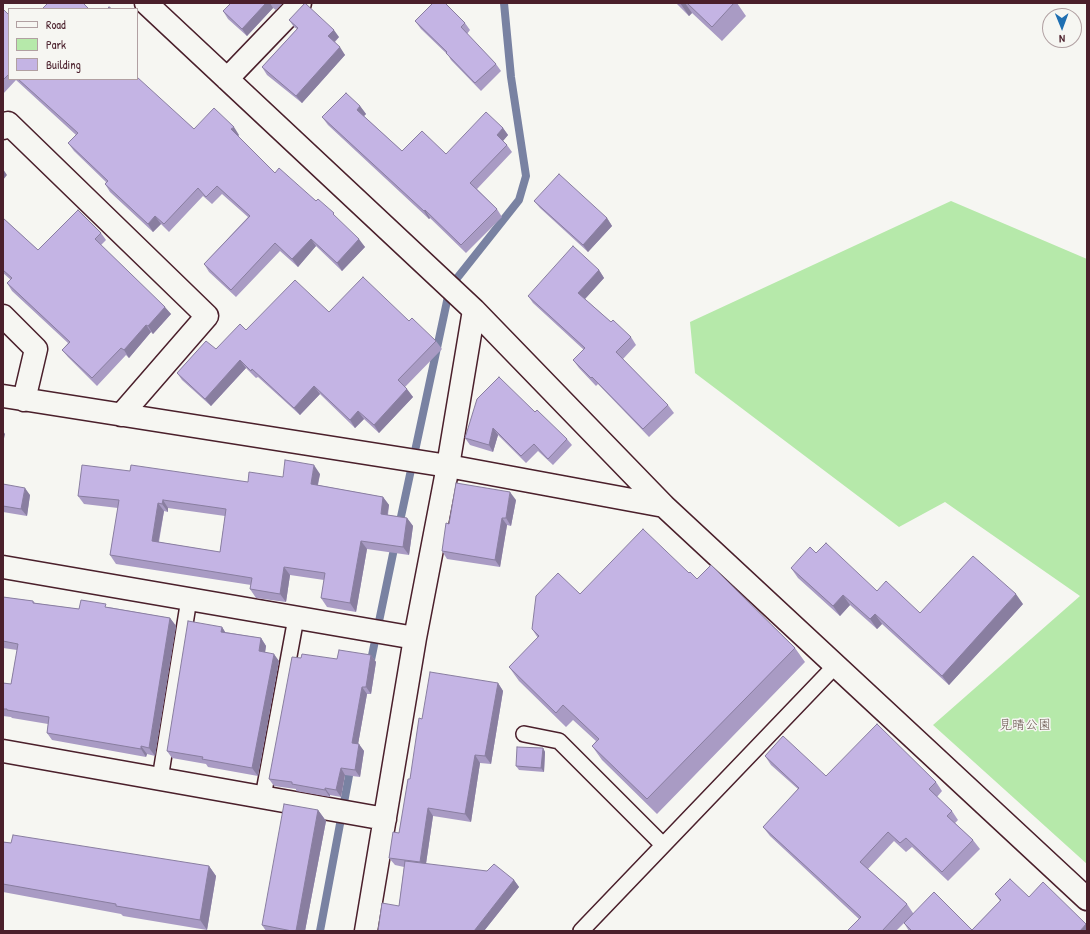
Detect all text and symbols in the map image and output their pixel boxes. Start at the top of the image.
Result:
legend [8,8,138,80]
north arrow [1042,8,1082,48]
text: Road [46,16,66,33]
text: N [1059,32,1065,46]
text: Park [46,36,66,53]
text: Building [46,56,81,73]
park label: 見晴公園 [999,718,1051,734]

